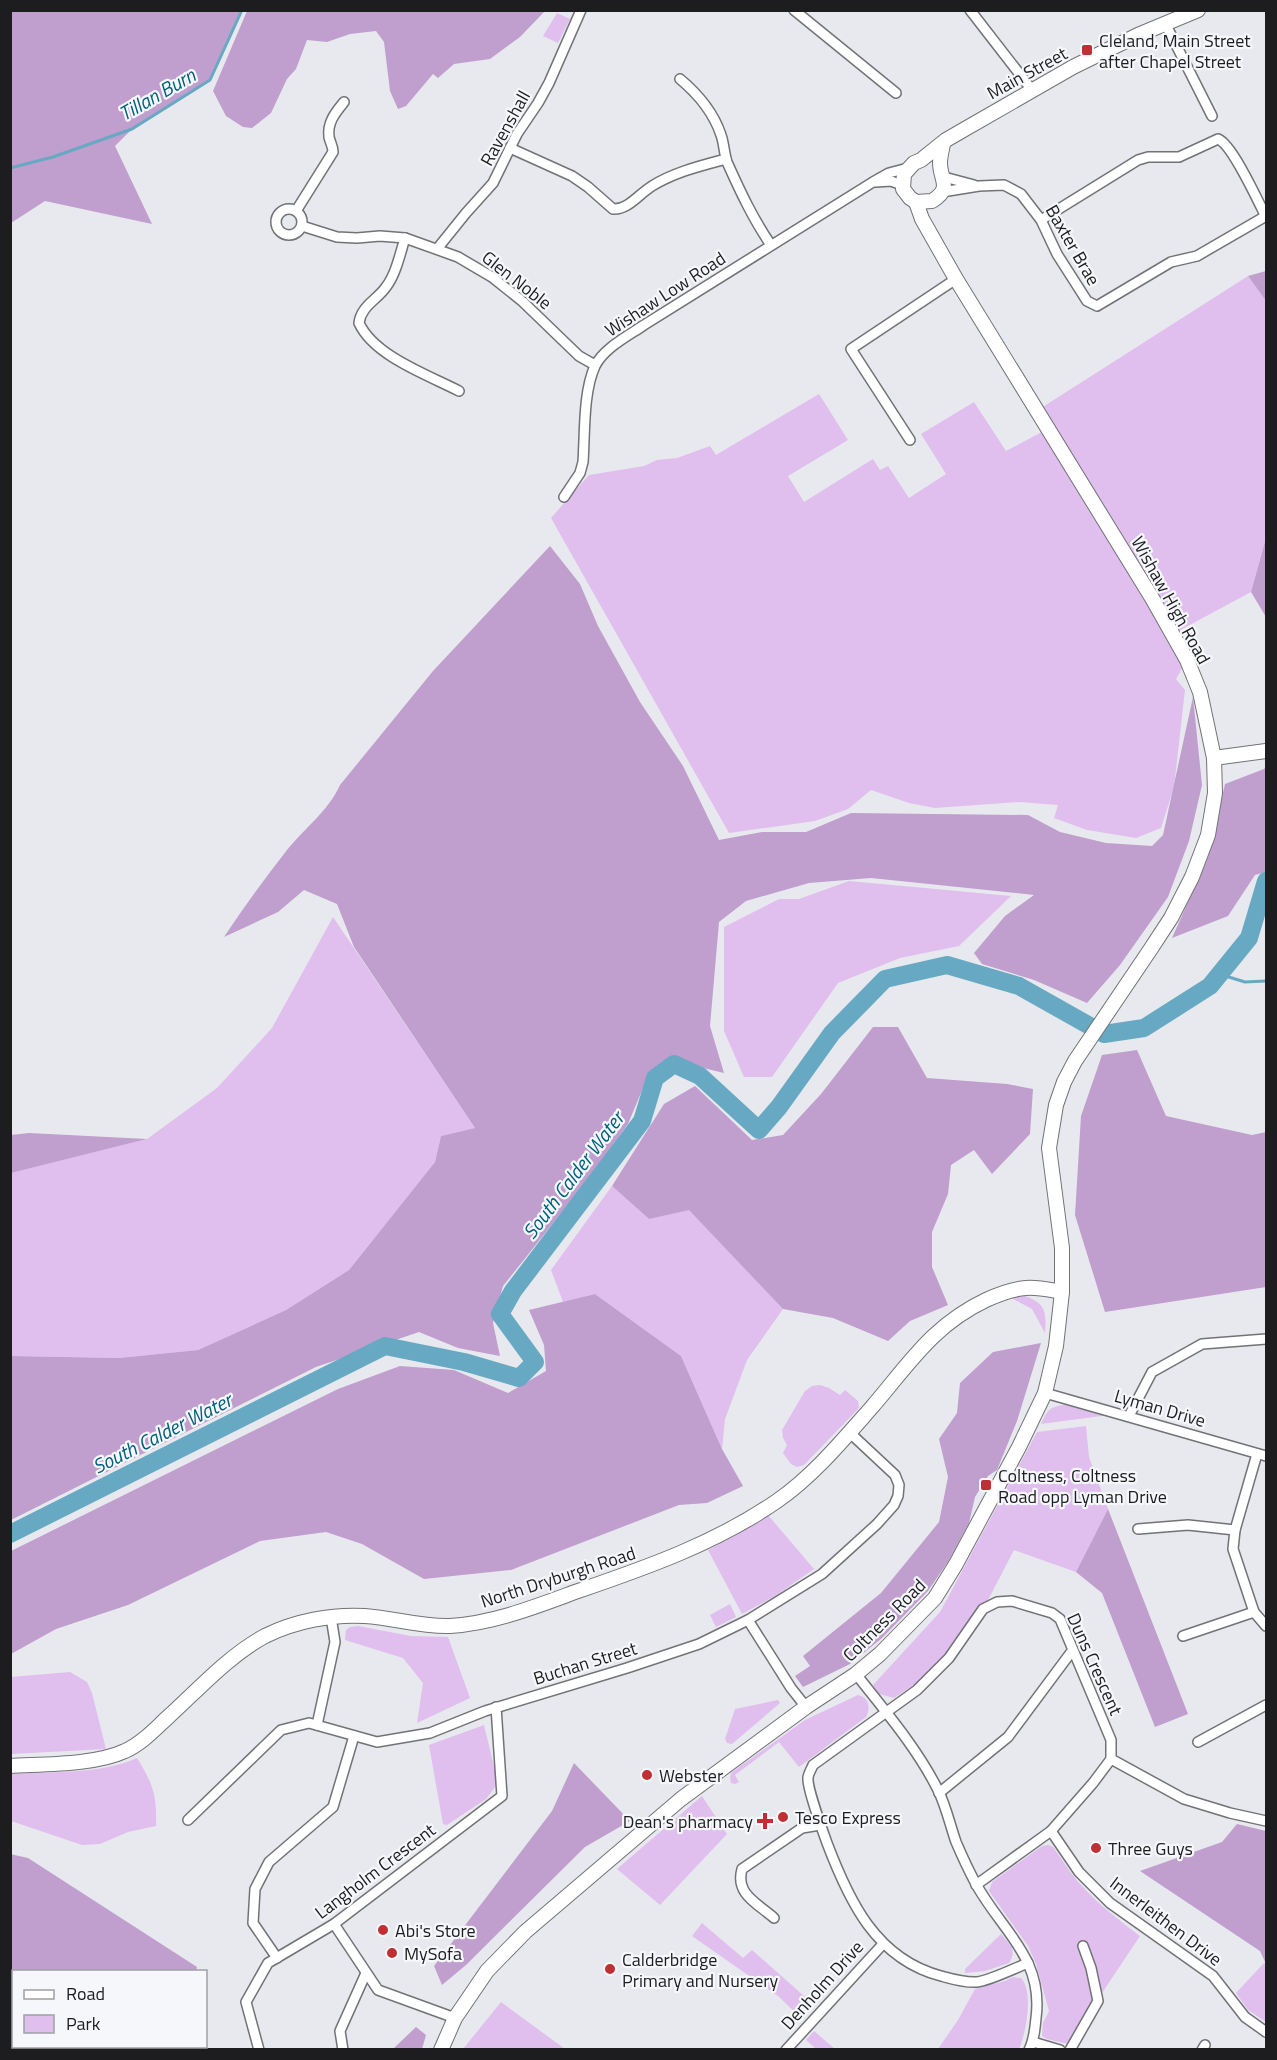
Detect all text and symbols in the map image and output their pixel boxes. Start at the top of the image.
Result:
place label: Cleland, Main Street after Chapel Street [1099,27,1251,75]
street label: Main Street [982,40,1073,106]
marker: Cleland, Main Street after Chapel Street [1080,43,1094,57]
water label: Tillan Burn [113,59,202,128]
street label: Ravenshall [473,85,537,171]
street label: Baxter Brae [1039,200,1107,290]
street label: Glen Noble [476,244,558,316]
street label: Wishaw Low Road [599,245,731,343]
street label: Wishaw High Road [1125,531,1217,669]
water label: South Calder Water [515,1103,633,1245]
street label: Lyman Drive [1111,1382,1209,1434]
water label: South Calder Water [87,1383,239,1481]
place label: Coltness, Coltness Road opp Lyman Drive [998,1462,1167,1510]
marker: Coltness, Coltness Road opp Lyman Drive [979,1478,993,1492]
street label: North Dryburgh Road [477,1539,639,1615]
street label: Coltness Road [836,1572,932,1668]
street label: Duns Crescent [1060,1609,1130,1720]
street label: Buchan Street [530,1634,641,1692]
place label: Webster [659,1762,723,1789]
marker: Webster [640,1768,654,1782]
place label: Tesco Express [795,1804,901,1831]
place label: Dean's pharmacy [623,1808,753,1835]
marker: Tesco Express [776,1810,790,1824]
marker: Dean's pharmacy [758,1814,772,1828]
street label: Langholm Crescent [309,1816,442,1925]
place label: Three Guys [1108,1835,1193,1862]
marker: Three Guys [1089,1841,1103,1855]
street label: Innerleithen Drive [1104,1870,1228,1972]
place label: Abi's Store [395,1917,476,1944]
marker: Abi's Store [376,1923,390,1937]
street label: Denholm Drive [774,1934,870,2036]
place label: MySofa [404,1940,462,1967]
marker: MySofa [385,1946,399,1960]
place label: Calderbridge Primary and Nursery [622,1946,779,1994]
marker: Calderbridge Primary and Nursery [603,1962,617,1976]
legend [12,1970,207,2048]
text: Road [66,1980,105,2007]
text: Park [66,2010,101,2037]

